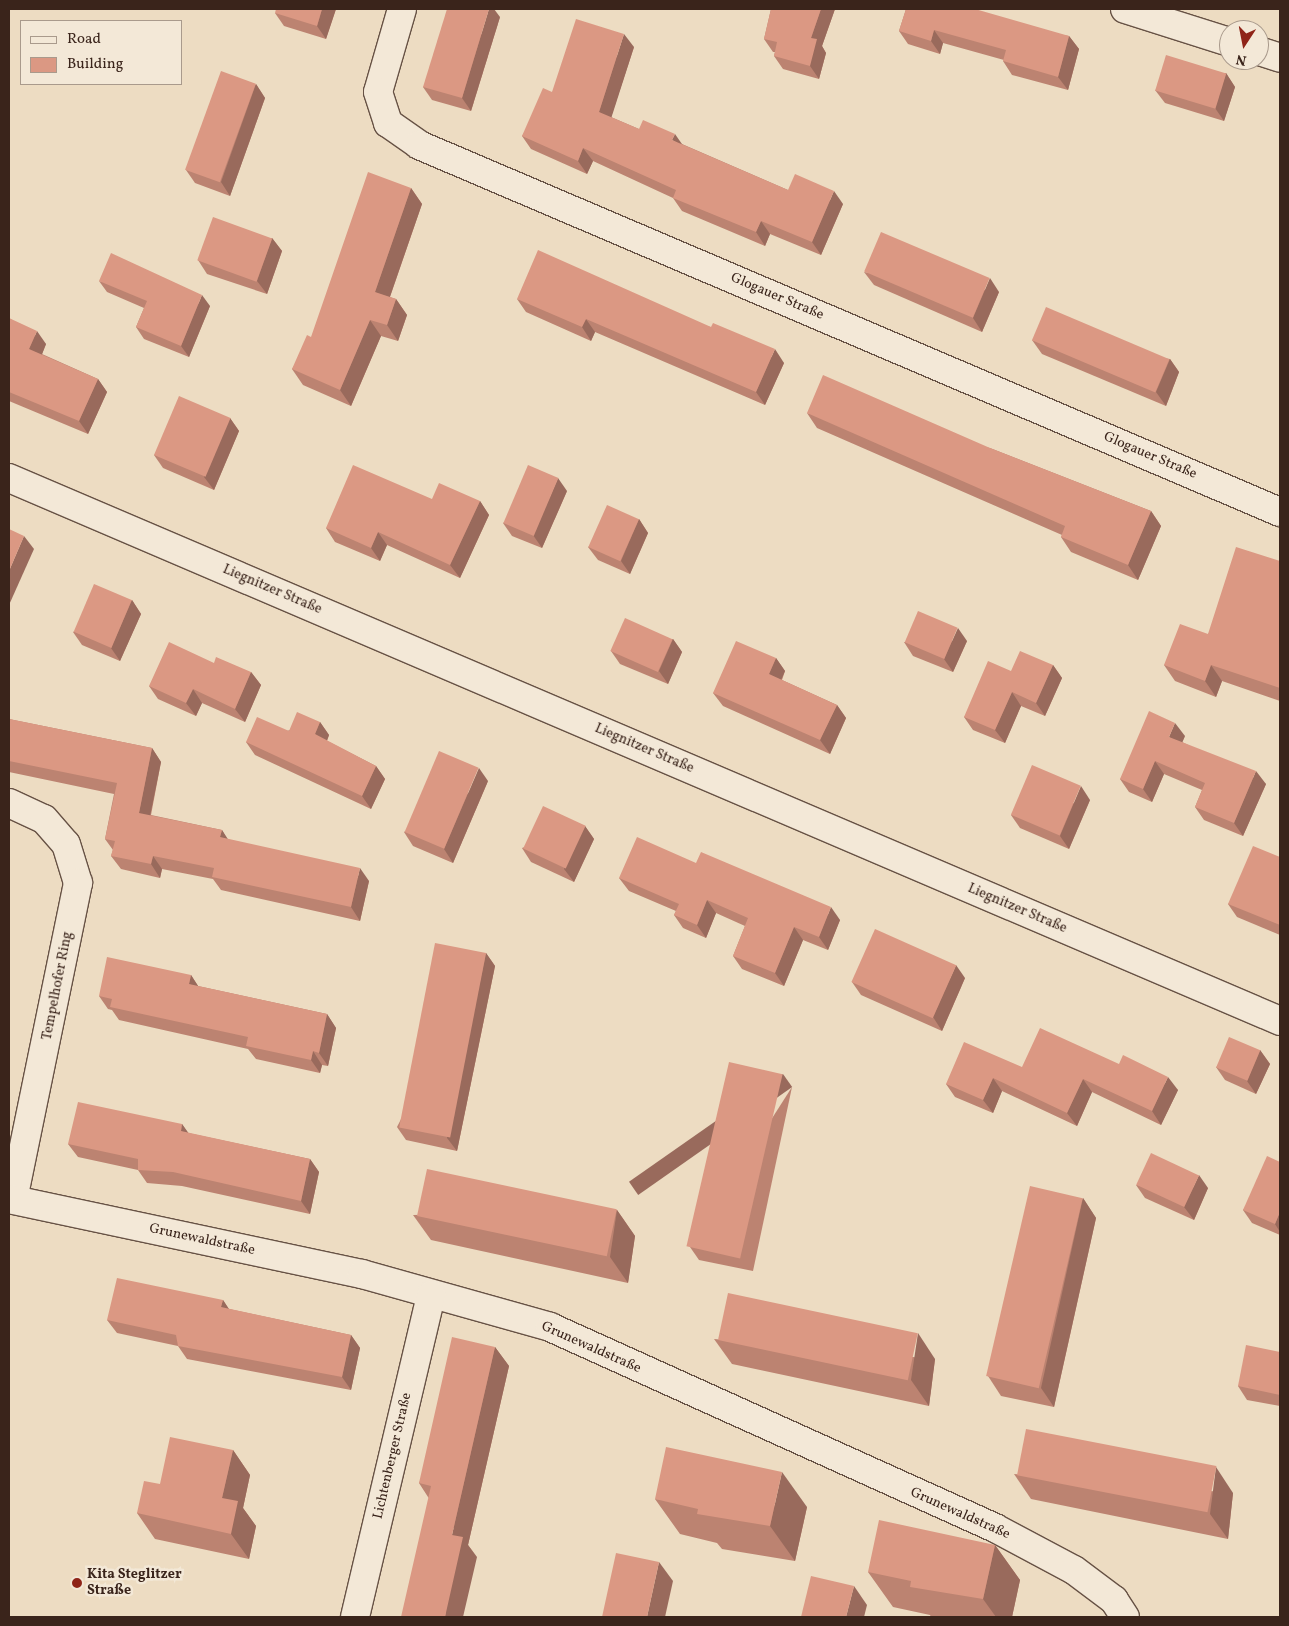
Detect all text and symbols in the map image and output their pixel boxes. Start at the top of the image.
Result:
legend [20,20,182,85]
north arrow [1219,20,1269,70]
text: Road [67,29,101,50]
text: N [1234,49,1248,70]
text: Building [67,54,123,75]
street label: Glogauer Straße [728,270,826,324]
street label: Glogauer Straße [1101,429,1199,483]
street label: Liegnitzer Straße [220,562,324,618]
street label: Liegnitzer Straße [592,721,696,777]
street label: Liegnitzer Straße [965,881,1069,937]
street label: Tempelhofer Ring [39,930,77,1042]
street label: Grunewaldstraße [148,1221,256,1259]
street label: Grunewaldstraße [538,1318,644,1378]
street label: Lichtenberger Straße [370,1391,416,1521]
street label: Grunewaldstraße [907,1484,1013,1544]
place label: Kita Steglitzer Straße [87,1567,182,1600]
marker: Kita Steglitzer Straße [71,1577,83,1589]

